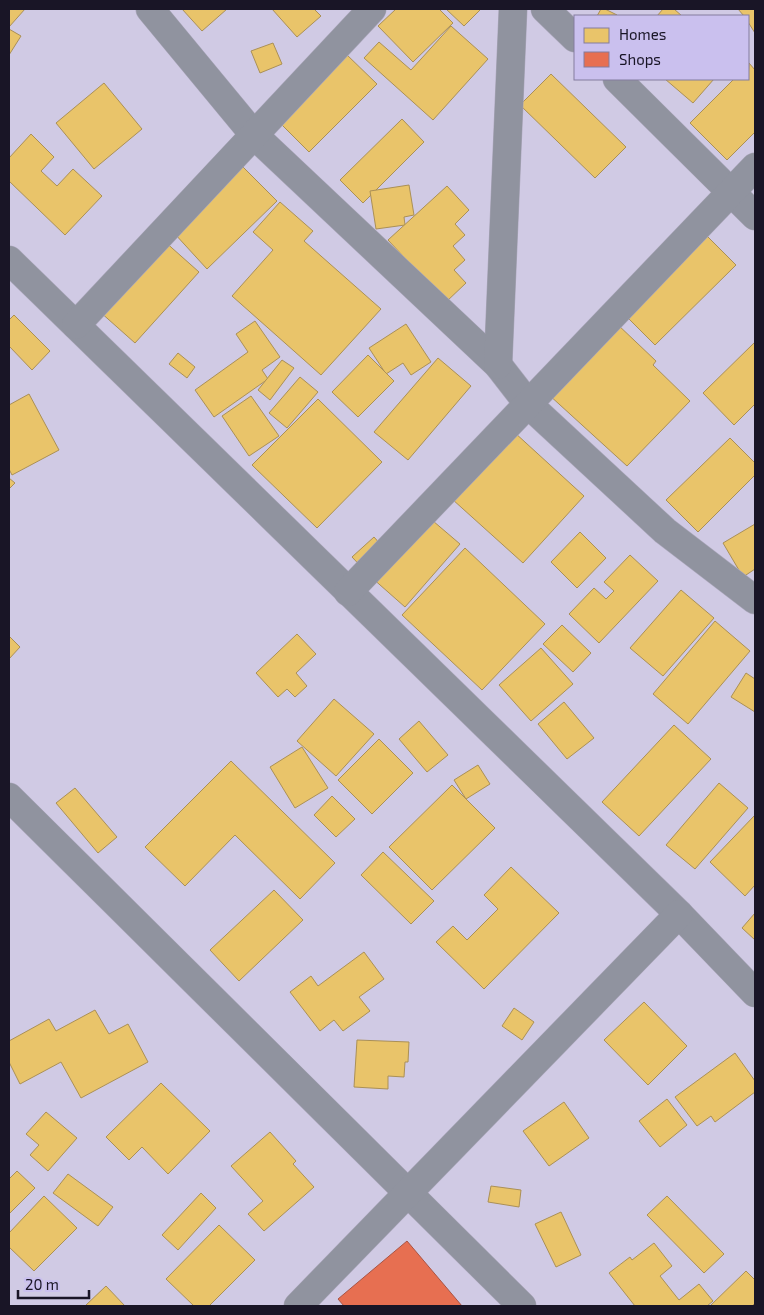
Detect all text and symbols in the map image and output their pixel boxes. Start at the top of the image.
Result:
legend [574,15,749,80]
text: Homes [619,25,666,43]
text: Shops [619,50,661,68]
scale bar [18,1268,89,1300]
text: 20 m [25,1275,59,1293]

